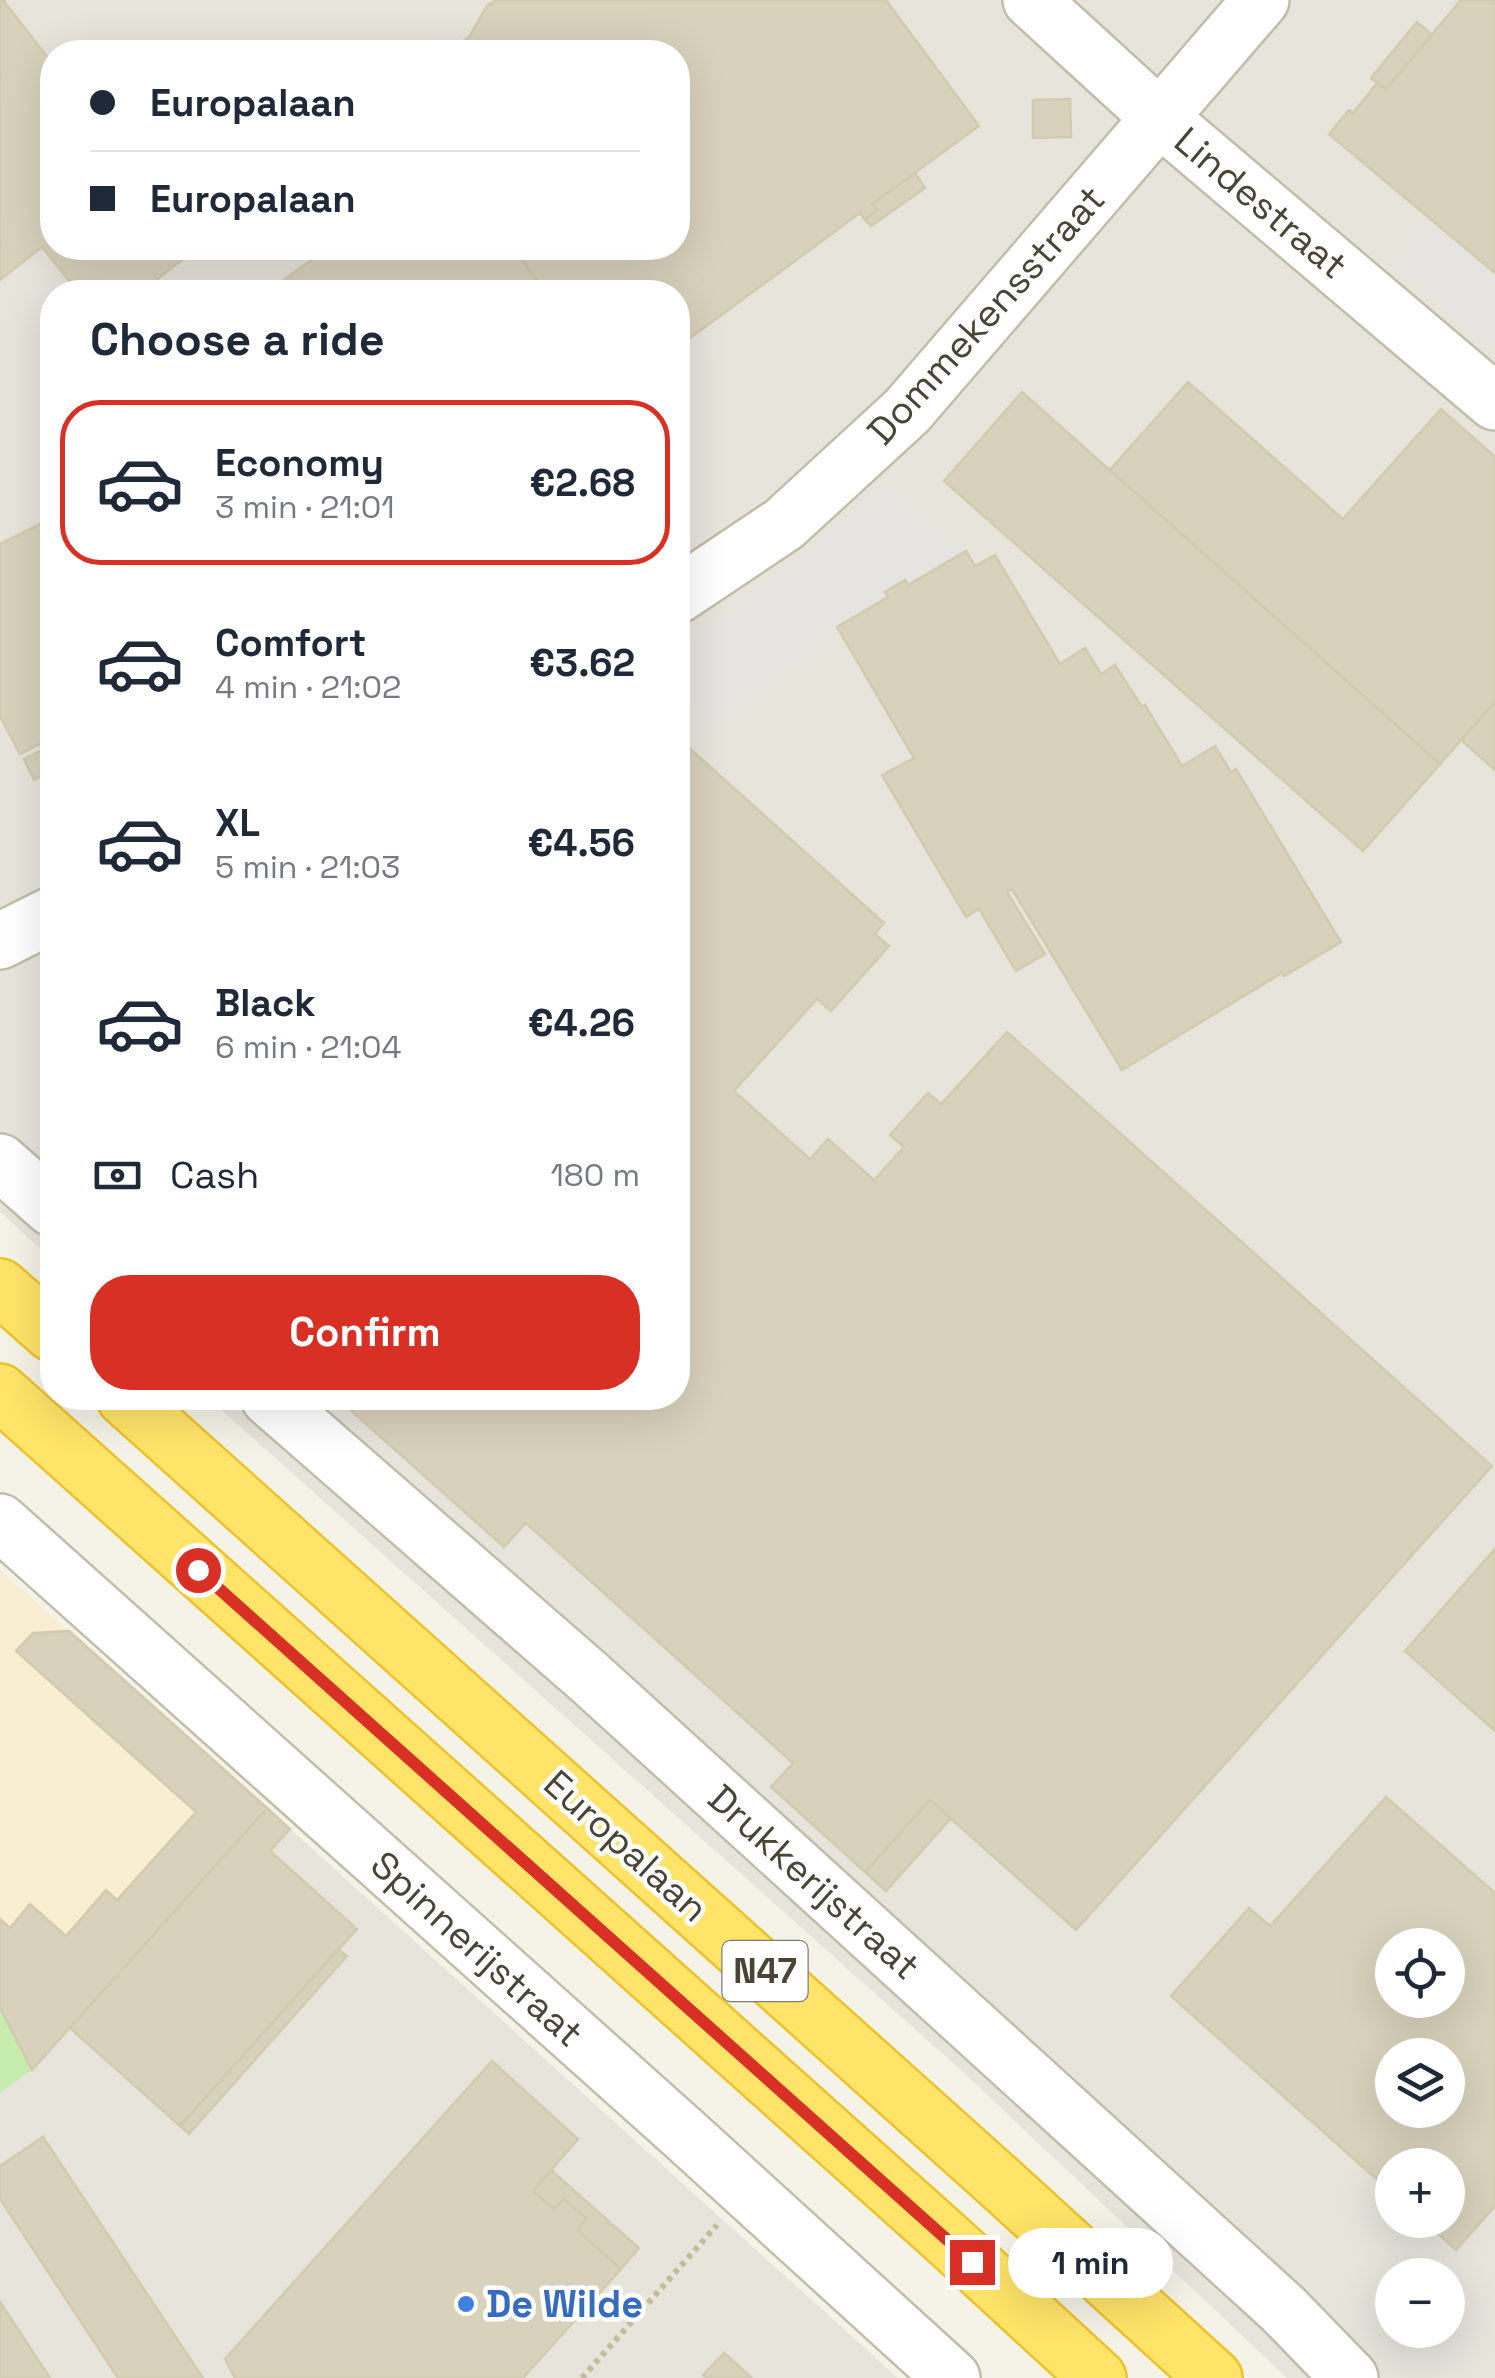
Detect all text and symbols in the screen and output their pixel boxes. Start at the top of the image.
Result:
text: Europalaan [150,79,356,127]
street label: Lindestraat [1165,117,1357,289]
text: Europalaan [150,175,356,223]
street label: Dommekensstraat [857,175,1115,455]
text: Choose a ride [90,311,385,368]
icon: car [95,438,185,528]
text: Economy [215,439,384,487]
text: €2.68 [529,459,635,507]
text: 3 min · 21:01 [215,487,395,527]
icon: car [95,618,185,708]
text: Comfort [215,619,366,667]
text: €3.62 [529,639,635,687]
text: 4 min · 21:02 [215,667,401,707]
icon: car [95,798,185,888]
text: XL [215,799,260,847]
text: €4.56 [527,819,635,867]
text: 5 min · 21:03 [215,847,400,887]
icon: car [95,978,185,1068]
text: Black [215,979,316,1027]
text: €4.26 [528,999,635,1047]
text: 6 min · 21:04 [215,1027,402,1067]
icon: cash [90,1148,145,1203]
text: Cash [170,1151,259,1199]
text: 180 m [550,1155,640,1195]
button: Confirm [90,1275,640,1390]
route start [176,1548,221,1593]
street label: Europalaan [534,1760,718,1932]
street label: Drukkerijstraat [698,1774,930,1990]
street label: Spinnerijstraat [361,1841,593,2057]
map controls [1375,1928,1465,2348]
button: locate [1375,1928,1465,2018]
road number: N47 [722,1941,808,2001]
button: layers [1375,2038,1465,2128]
button: + [1375,2148,1465,2238]
callout: 1 min [1007,2227,1172,2297]
route end [950,2240,995,2285]
text: 1 min [1051,2243,1130,2283]
button: − [1375,2258,1465,2348]
place label: De Wilde [486,2280,643,2328]
marker: De Wilde [455,2293,477,2315]

